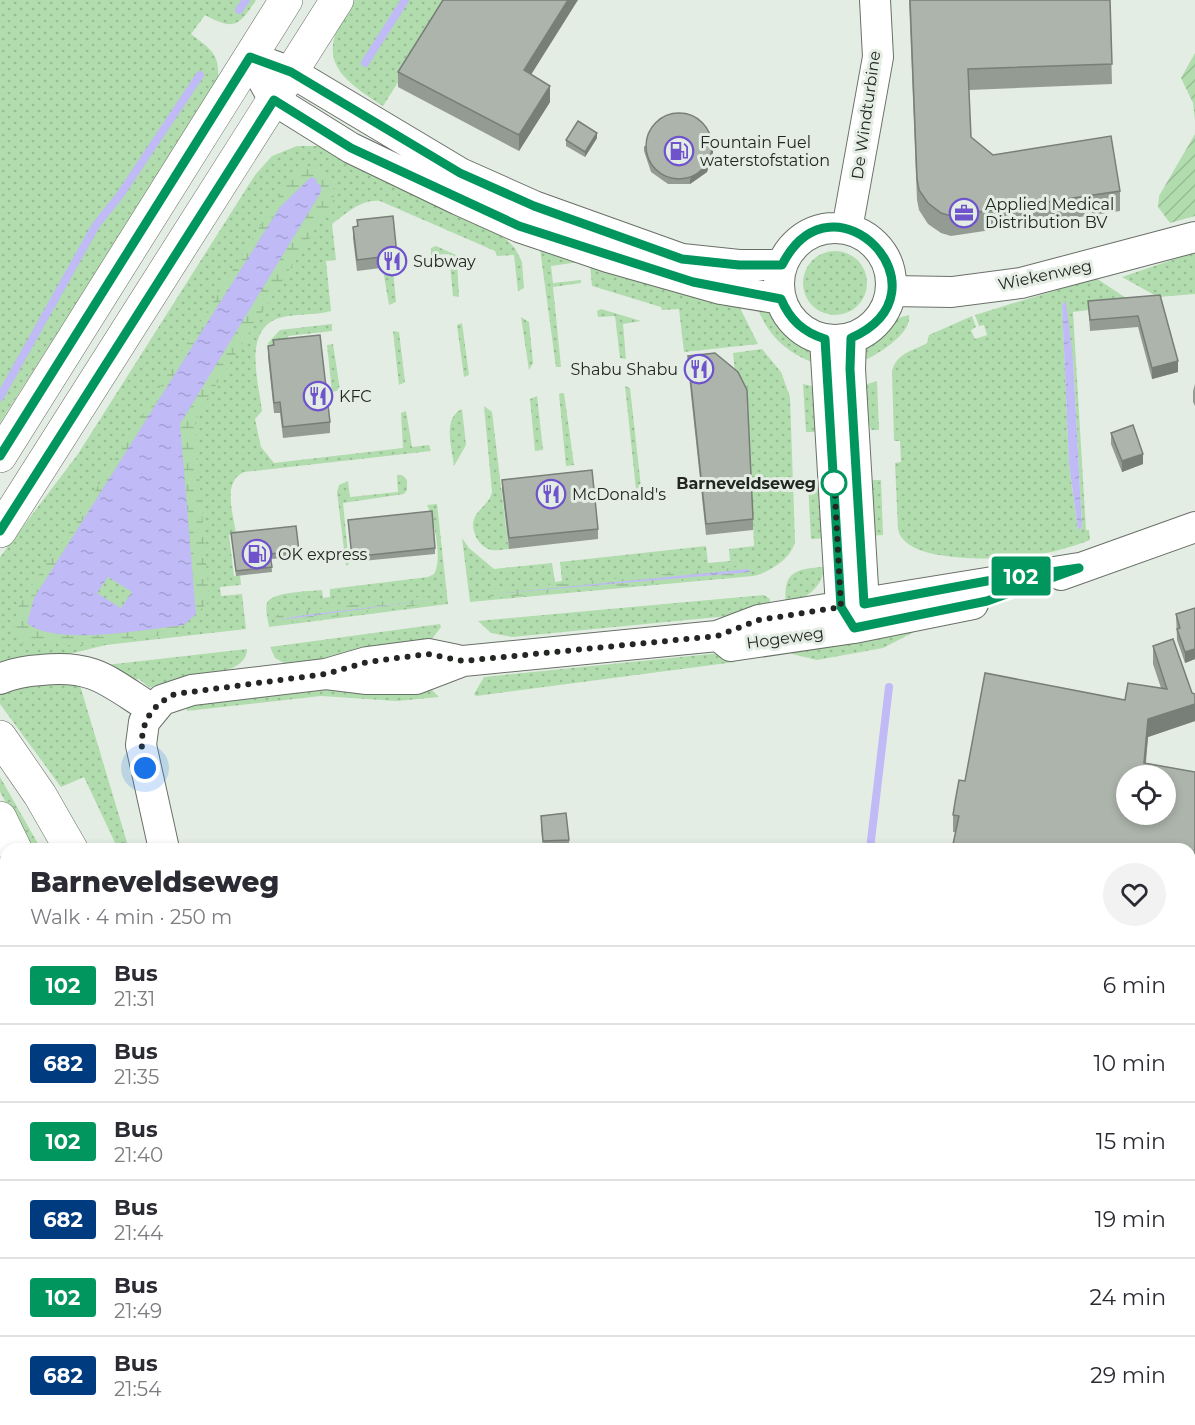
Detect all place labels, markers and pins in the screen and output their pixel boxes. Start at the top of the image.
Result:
place label: Fountain Fuel waterstofstation [700,133,830,170]
fuel station icon: Fountain Fuel waterstofstation [663,135,695,167]
place label: Applied Medical Distribution BV [985,195,1114,232]
office icon: Applied Medical Distribution BV [948,197,980,229]
restaurant icon: Subway [376,245,408,277]
place label: Subway [413,252,476,271]
restaurant icon: Shabu Shabu [683,353,715,385]
place label: Shabu Shabu [570,360,678,379]
restaurant icon: KFC [302,380,334,412]
place label: KFC [339,387,372,406]
marker: Barneveldseweg [821,470,847,496]
place label: Barneveldseweg [676,474,816,493]
restaurant icon: McDonald's [535,478,567,510]
place label: McDonald's [572,485,666,504]
fuel station icon: OK express [241,538,273,570]
place label: OK express [278,545,367,564]

